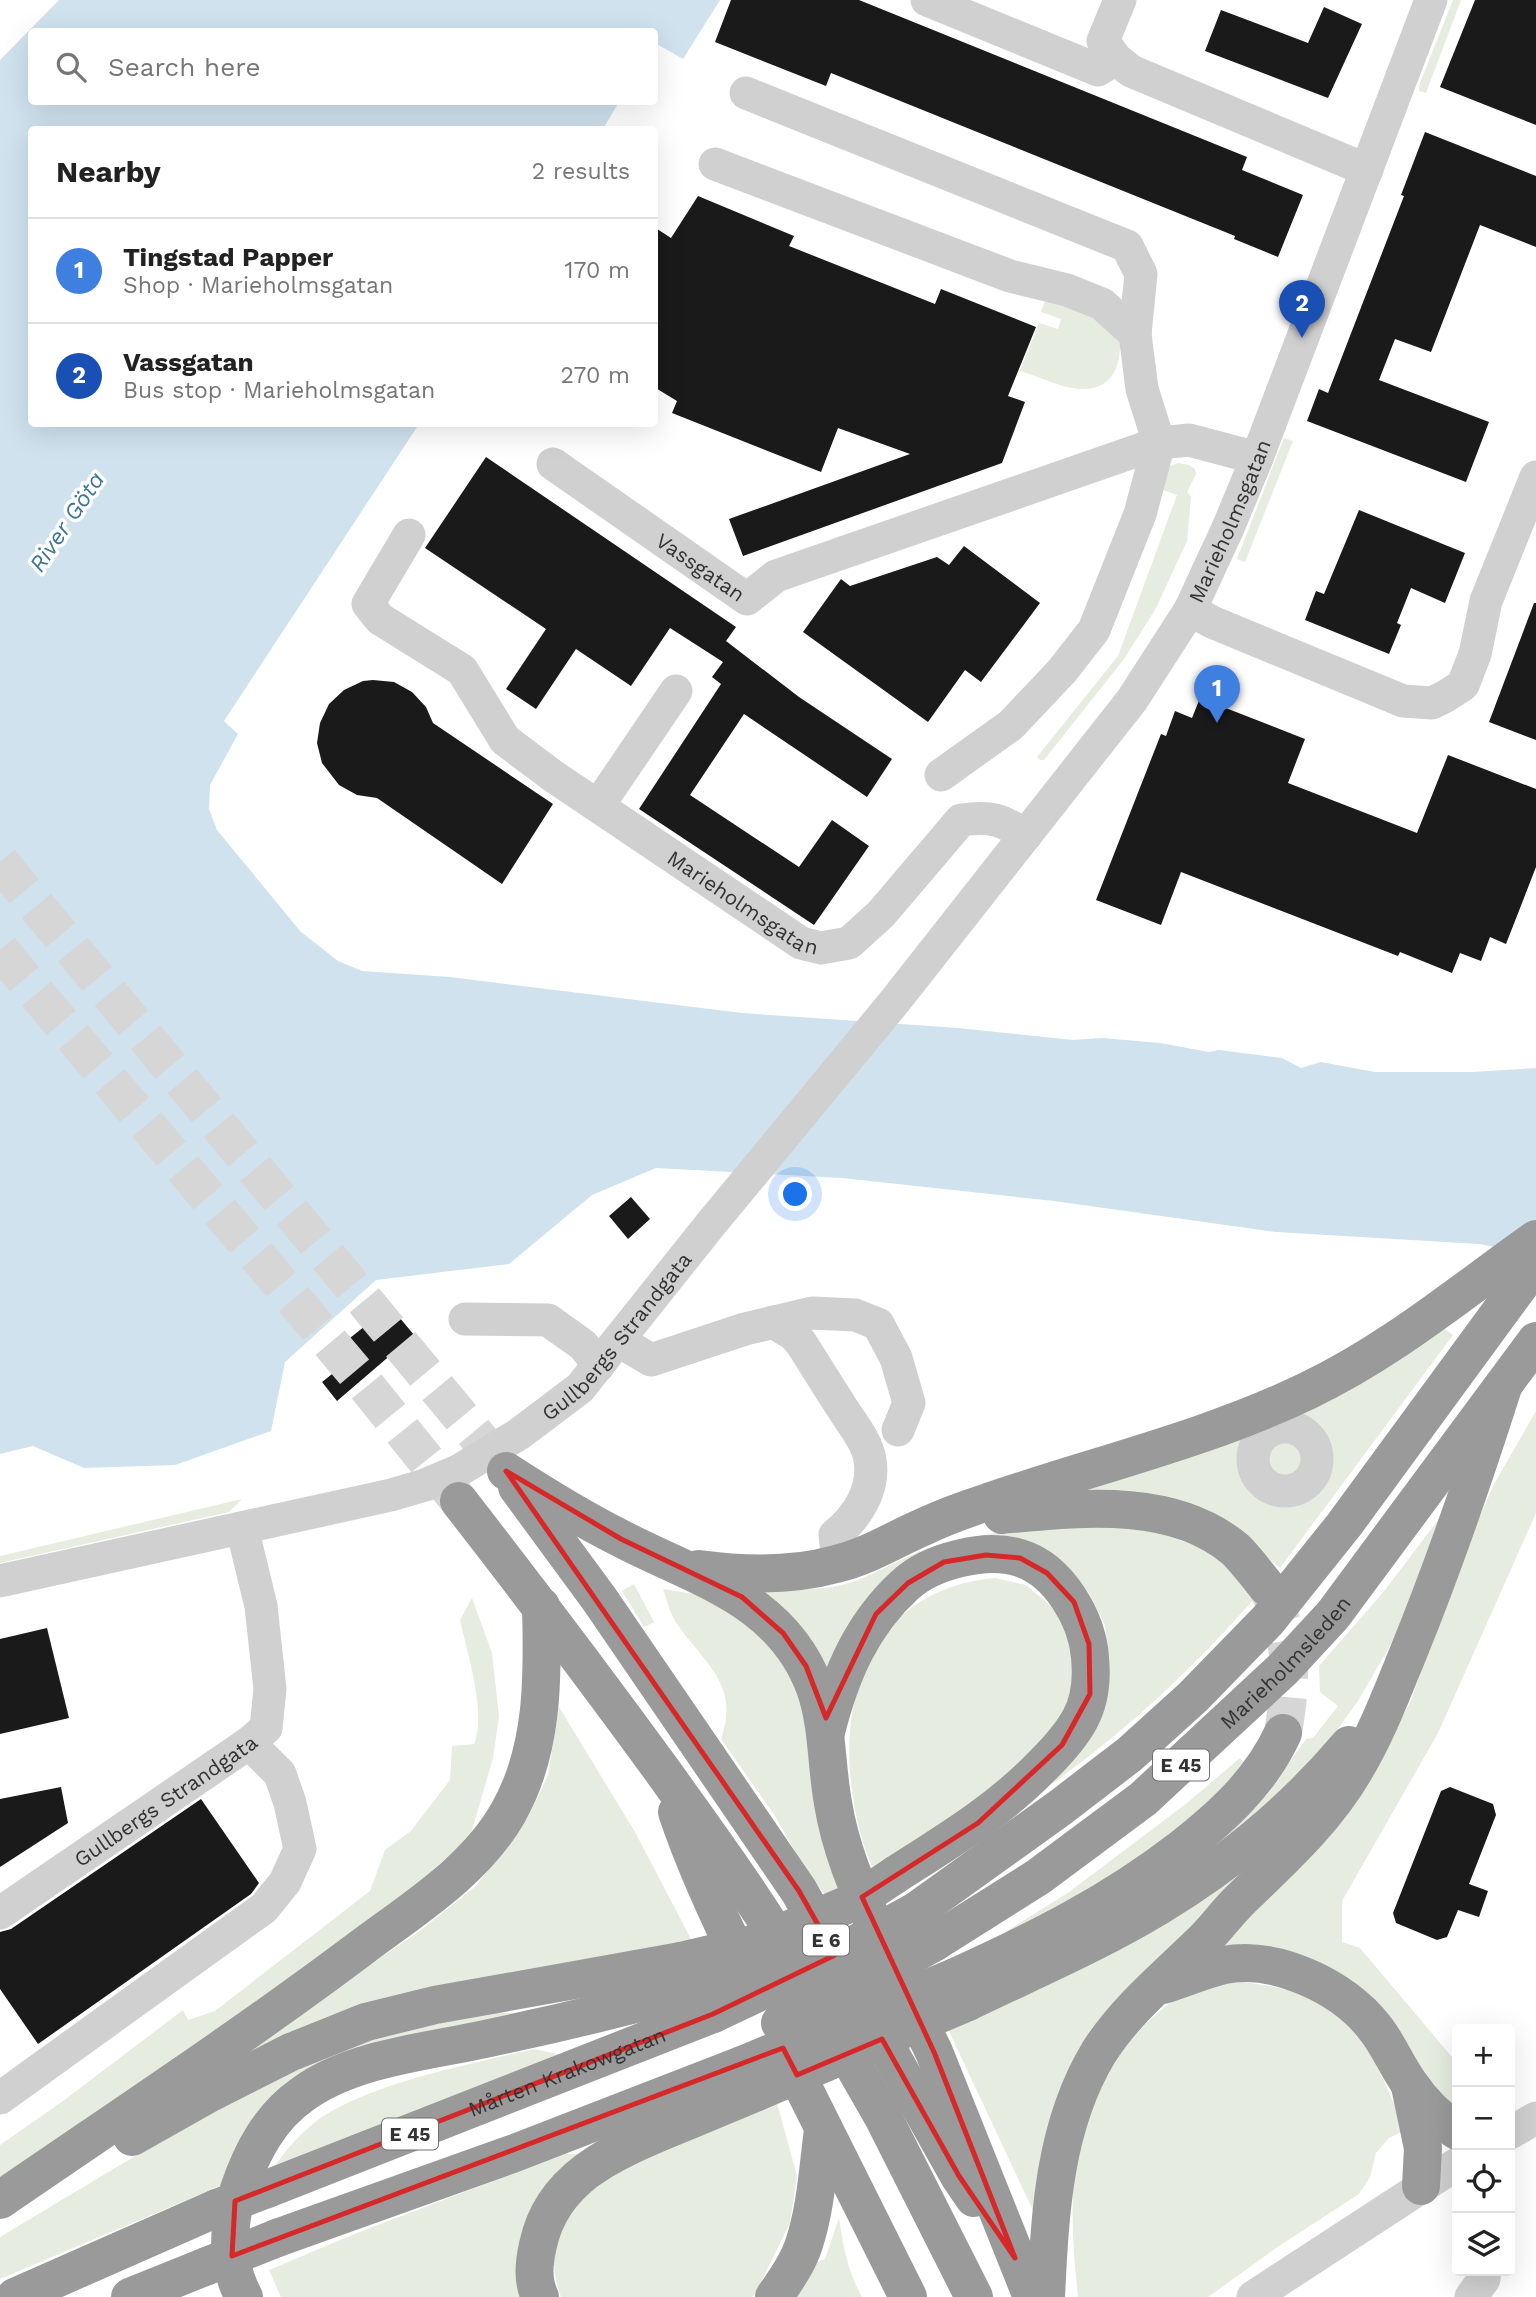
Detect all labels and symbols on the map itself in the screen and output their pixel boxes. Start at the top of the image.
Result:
pin: 2 [1279,280,1325,338]
street label: Marieholmsgatan [1183,436,1275,606]
water label: River Göta [24,467,110,577]
street label: Vassgatan [651,527,750,606]
pin: 1 [1194,665,1240,723]
street label: Marieholmsgatan [663,844,821,959]
your location [778,1177,812,1211]
street label: Gullbergs Strandgata [536,1247,696,1425]
street label: Marieholmsleden [1215,1591,1355,1734]
street label: Gullbergs Strandgata [69,1729,262,1871]
road number: E 45 [1153,1750,1209,1780]
road number: E 6 [803,1924,849,1956]
street label: Mårten Krakowgatan [464,2021,669,2121]
road number: E 45 [382,2118,438,2150]

